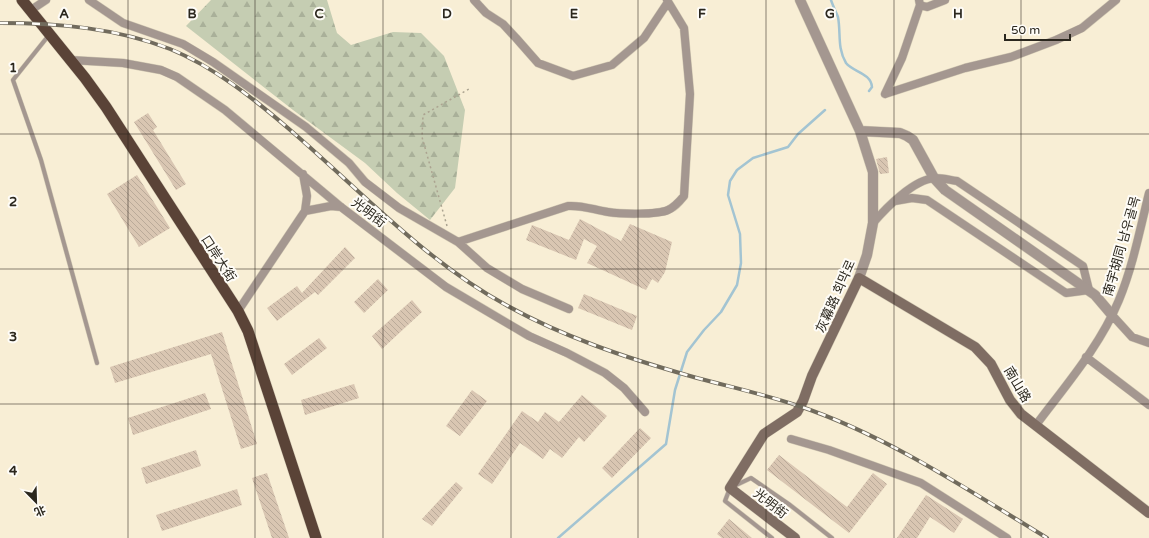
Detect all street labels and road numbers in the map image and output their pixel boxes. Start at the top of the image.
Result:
street label: 南宇胡同 남우골목 [1100,194,1144,298]
street label: 光明街 [348,195,389,231]
street label: 口岸大街 [197,232,239,285]
street label: 灰幕路 회막로 [813,257,859,335]
street label: 南山路 [1000,364,1034,405]
street label: 光明街 [750,485,791,522]

